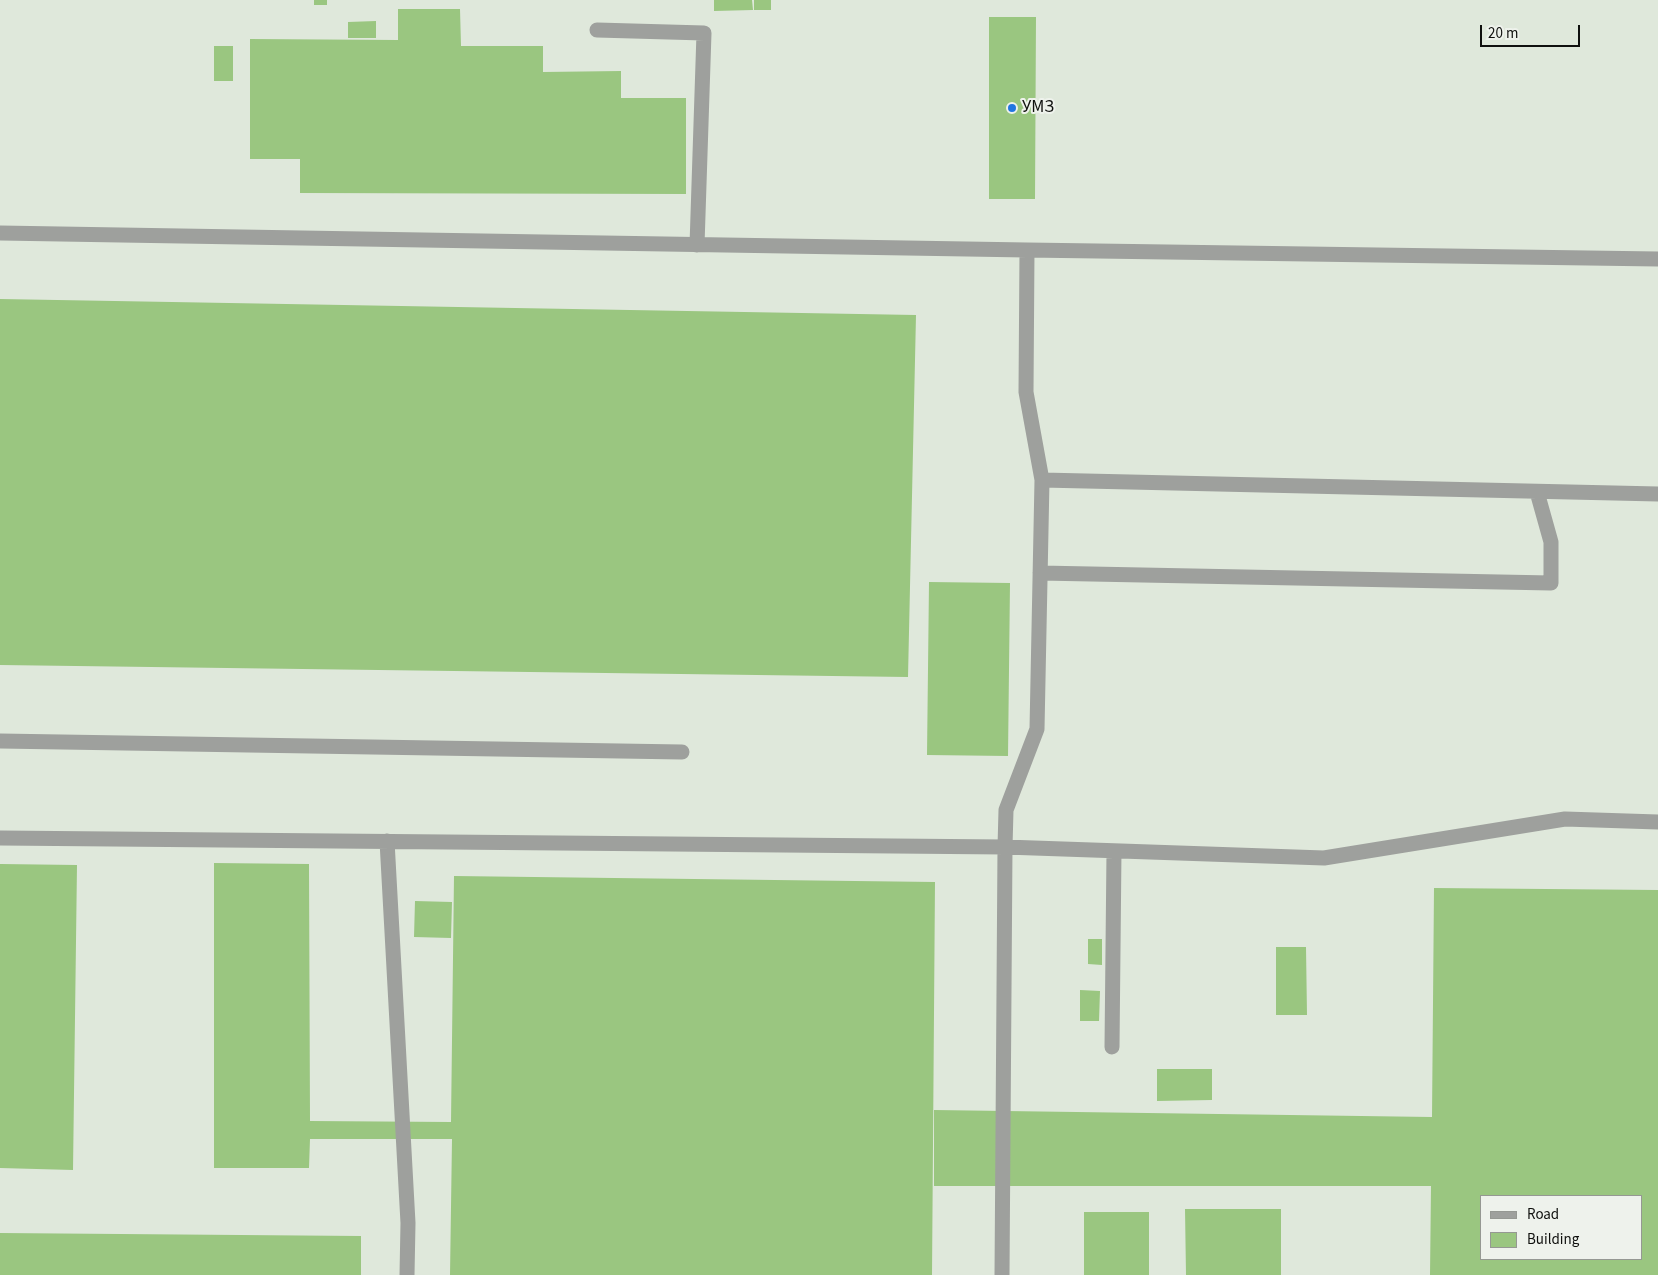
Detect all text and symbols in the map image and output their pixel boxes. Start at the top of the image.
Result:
scale bar [1483,15,1583,47]
text: 20 m [1488,23,1518,44]
place label: УМЗ [1022,97,1054,119]
marker: УМЗ [1006,102,1018,114]
legend [1480,1195,1643,1260]
text: Road [1527,1204,1559,1225]
text: Building [1527,1229,1579,1250]

